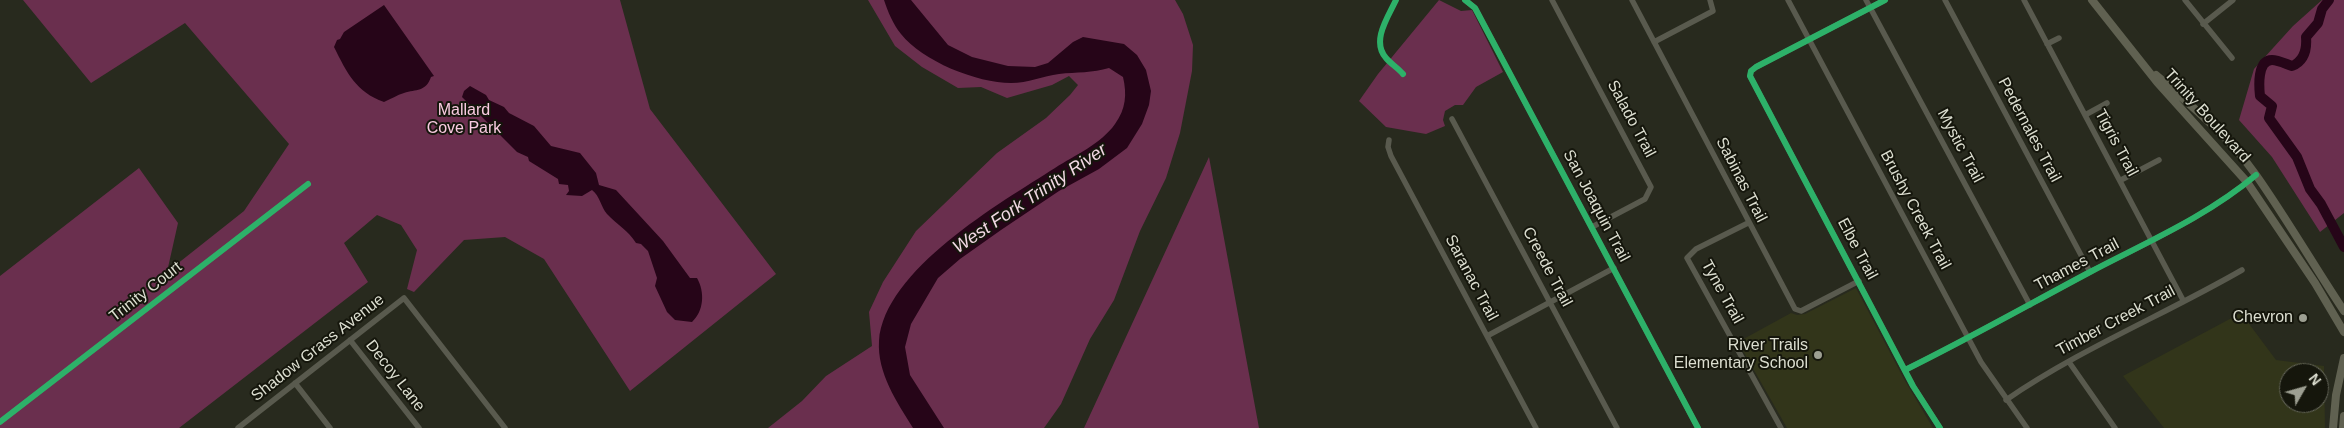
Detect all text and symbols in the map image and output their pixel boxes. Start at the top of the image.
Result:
street label: Trinity Boulevard [2160,65,2254,167]
street label: Pedernales Trail [1993,74,2065,186]
street label: Salado Trail [1603,77,1659,161]
park label: Mallard Cove Park [427,101,501,139]
street label: Mystic Trail [1933,106,1987,186]
street label: Tigris Trail [2090,106,2142,180]
street label: Sabinas Trail [1711,134,1771,226]
water label: West Fork Trinity River [949,139,1111,259]
street label: San Joaquin Trail [1558,147,1634,265]
street label: Brushy Creek Trail [1876,147,1954,273]
street label: Elbe Trail [1833,215,1881,283]
street label: Creede Trail [1518,224,1576,310]
street label: Saranac Trail [1440,232,1502,324]
street label: Thames Trail [2032,235,2122,295]
street label: Tyne Trail [1697,257,1747,327]
street label: Trinity Court [106,258,186,326]
street label: Timber Creek Trail [2054,282,2178,360]
street label: Shadow Grass Avenue [248,290,388,406]
place label: Chevron [2233,308,2293,328]
marker: Chevron [2297,312,2309,324]
street label: Decoy Lane [361,336,429,416]
place label: River Trails Elementary School [1674,336,1808,374]
marker: River Trails Elementary School [1812,349,1824,361]
north arrow [2279,363,2329,413]
text: N [2306,370,2324,388]

